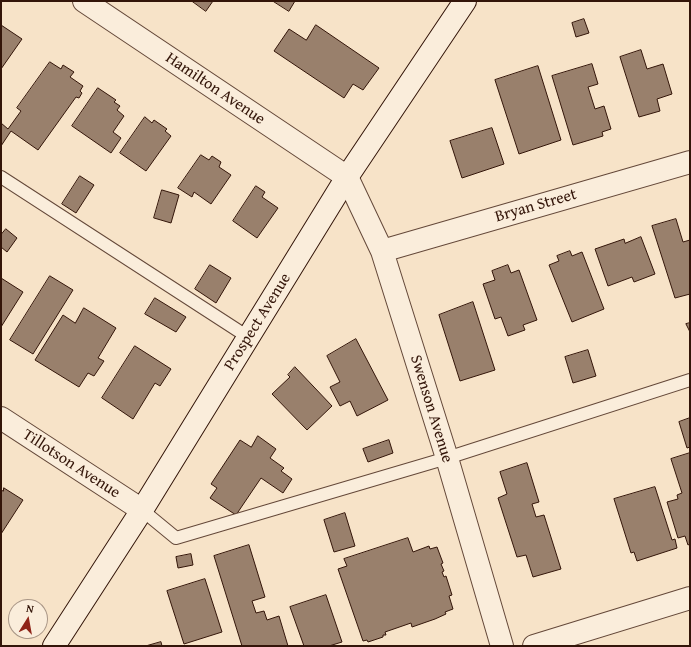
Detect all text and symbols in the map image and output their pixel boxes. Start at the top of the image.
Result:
street label: Hamilton Avenue [162,49,268,129]
street label: Bryan Street [493,185,579,227]
street label: Prospect Avenue [220,270,296,374]
street label: Swenson Avenue [406,353,456,465]
street label: Tillotson Avenue [19,425,123,503]
north arrow [8,599,48,639]
text: N [25,600,35,617]

